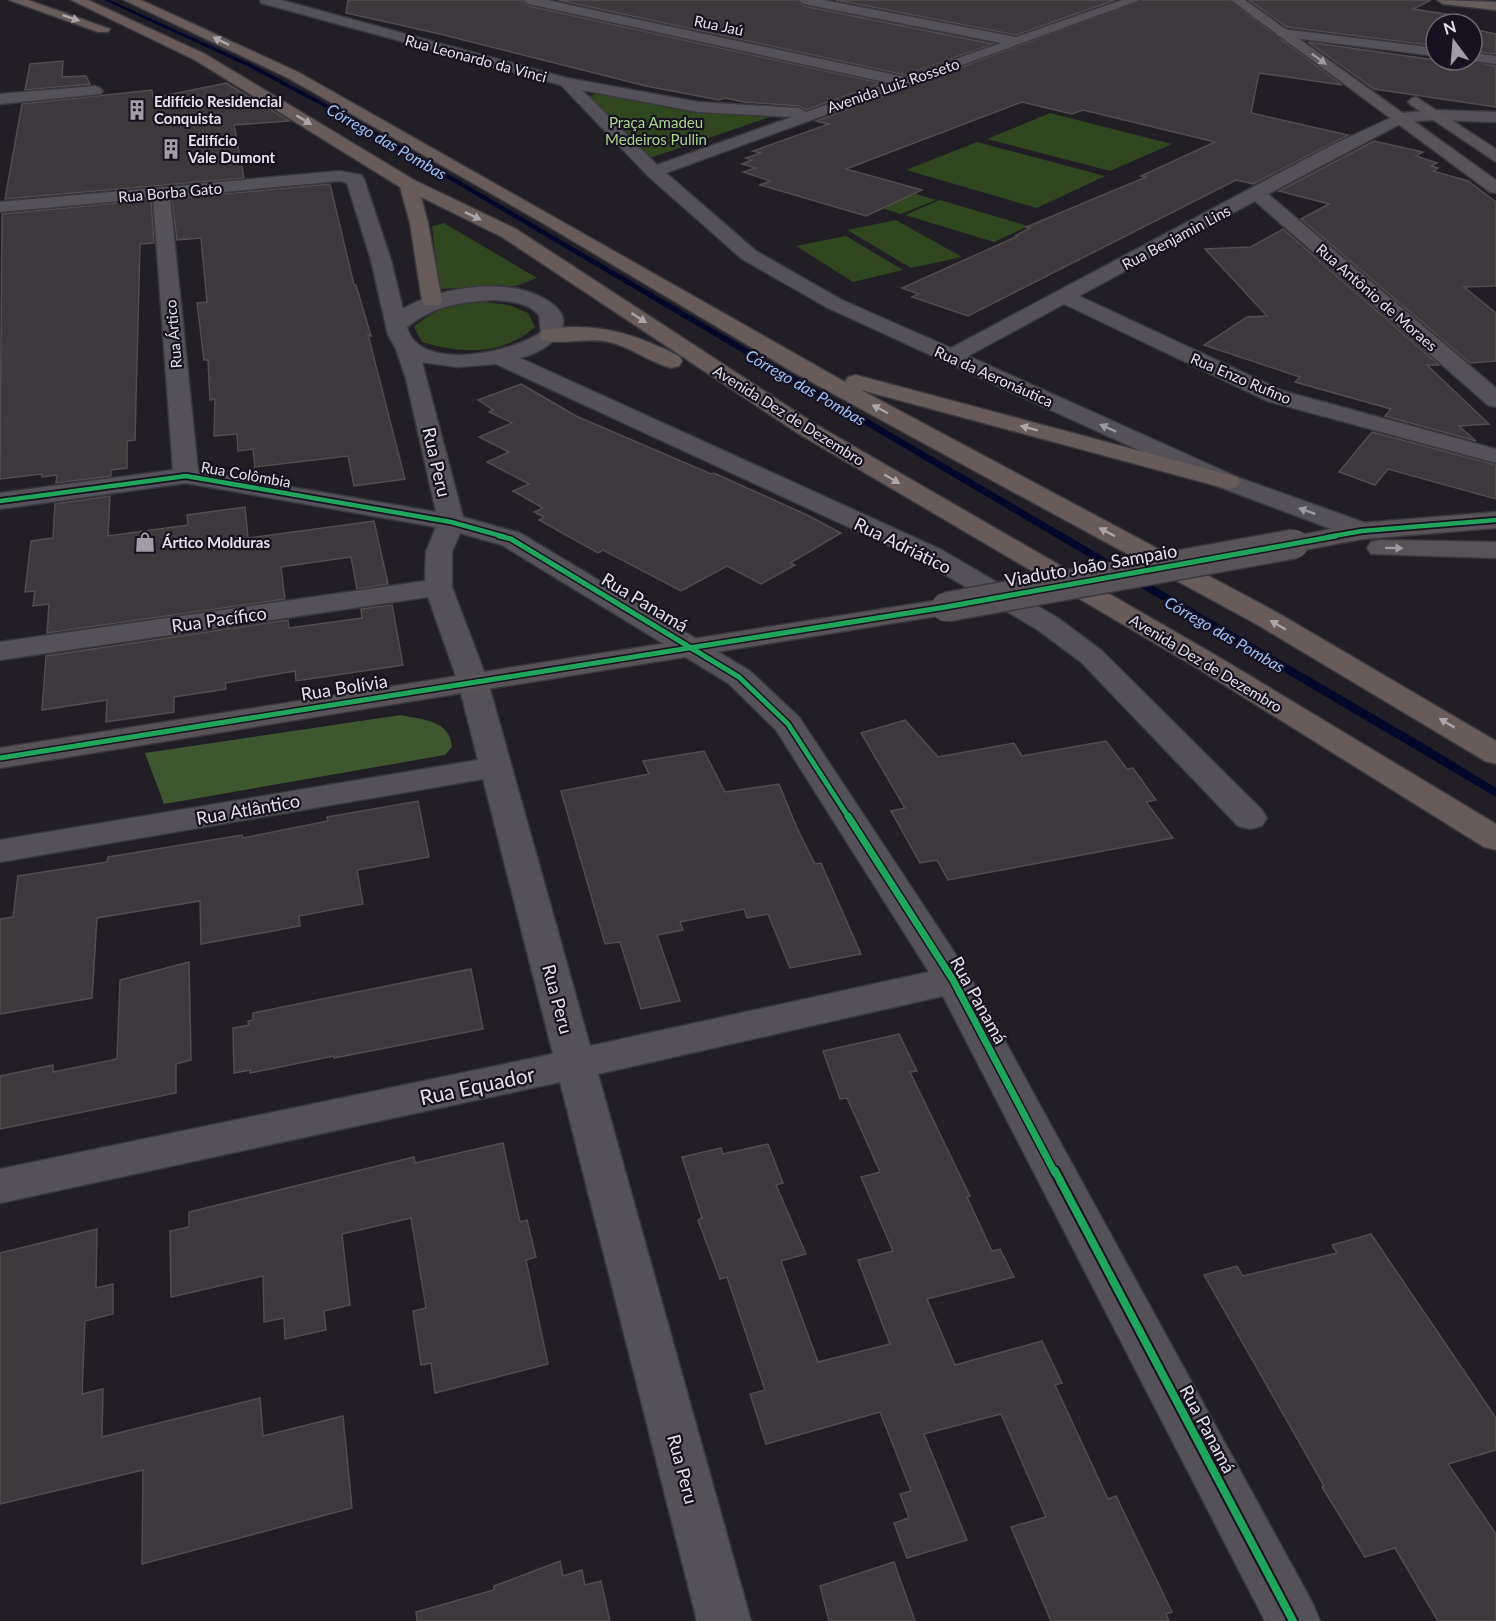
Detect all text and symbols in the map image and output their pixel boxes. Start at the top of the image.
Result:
street label: Rua Jaú [693,11,745,39]
north arrow [1424,12,1484,72]
one-way arrow [62,14,80,23]
text: N [1441,16,1458,38]
street label: Rua Leonardo da Vinci [403,30,549,86]
one-way arrow [213,36,230,45]
one-way arrow [1310,53,1326,65]
street label: Avenida Luiz Rosseto [825,54,961,116]
place label: Edifício Residencial Conquista [154,92,282,127]
building icon: Edifício Residencial Conquista [125,98,149,122]
water label: Córrego das Pombas [324,99,451,183]
park label: Praça Amadeu Medeiros Pullin [605,113,707,148]
one-way arrow [296,114,312,125]
place label: Edifício Vale Dumont [187,131,276,166]
building icon: Edifício Vale Dumont [159,137,183,161]
street label: Rua Borba Gato [117,178,223,206]
street label: Rua Benjamin Lins [1119,201,1233,273]
one-way arrow [465,211,482,220]
street label: Rua Antônio de Moraes [1313,240,1441,354]
street label: Rua Ártico [161,299,185,369]
one-way arrow [631,313,647,324]
street label: Rua da Aeronáutica [932,342,1056,410]
water label: Córrego das Pombas [743,345,870,429]
street label: Rua Enzo Rufino [1188,349,1294,407]
street label: Avenida Dez de Dezembro [710,361,868,469]
one-way arrow [871,404,888,414]
one-way arrow [1020,423,1039,433]
one-way arrow [1100,423,1117,432]
street label: Rua Peru [418,425,456,499]
street label: Rua Colômbia [200,457,292,491]
one-way arrow [884,473,900,484]
one-way arrow [1298,506,1316,515]
street label: Rua Adriático [851,512,955,578]
one-way arrow [1098,527,1115,537]
shop icon: Ártico Molduras [133,530,157,554]
place label: Ártico Molduras [161,533,270,551]
street label: Viaduto João Sampaio [1003,539,1179,591]
one-way arrow [1385,544,1404,553]
street label: Rua Panamá [598,568,692,636]
water label: Córrego das Pombas [1162,592,1289,676]
street label: Rua Pacífico [170,601,268,637]
street label: Avenida Dez de Dezembro [1126,610,1286,716]
one-way arrow [1270,619,1286,630]
street label: Rua Bolívia [299,669,389,705]
one-way arrow [1439,717,1455,728]
street label: Rua Atlântico [194,789,302,829]
street label: Rua Panamá [946,952,1012,1048]
street label: Rua Peru [538,962,578,1036]
street label: Rua Equador [417,1061,537,1109]
street label: Rua Panamá [1176,1381,1240,1477]
street label: Rua Peru [663,1432,703,1506]

